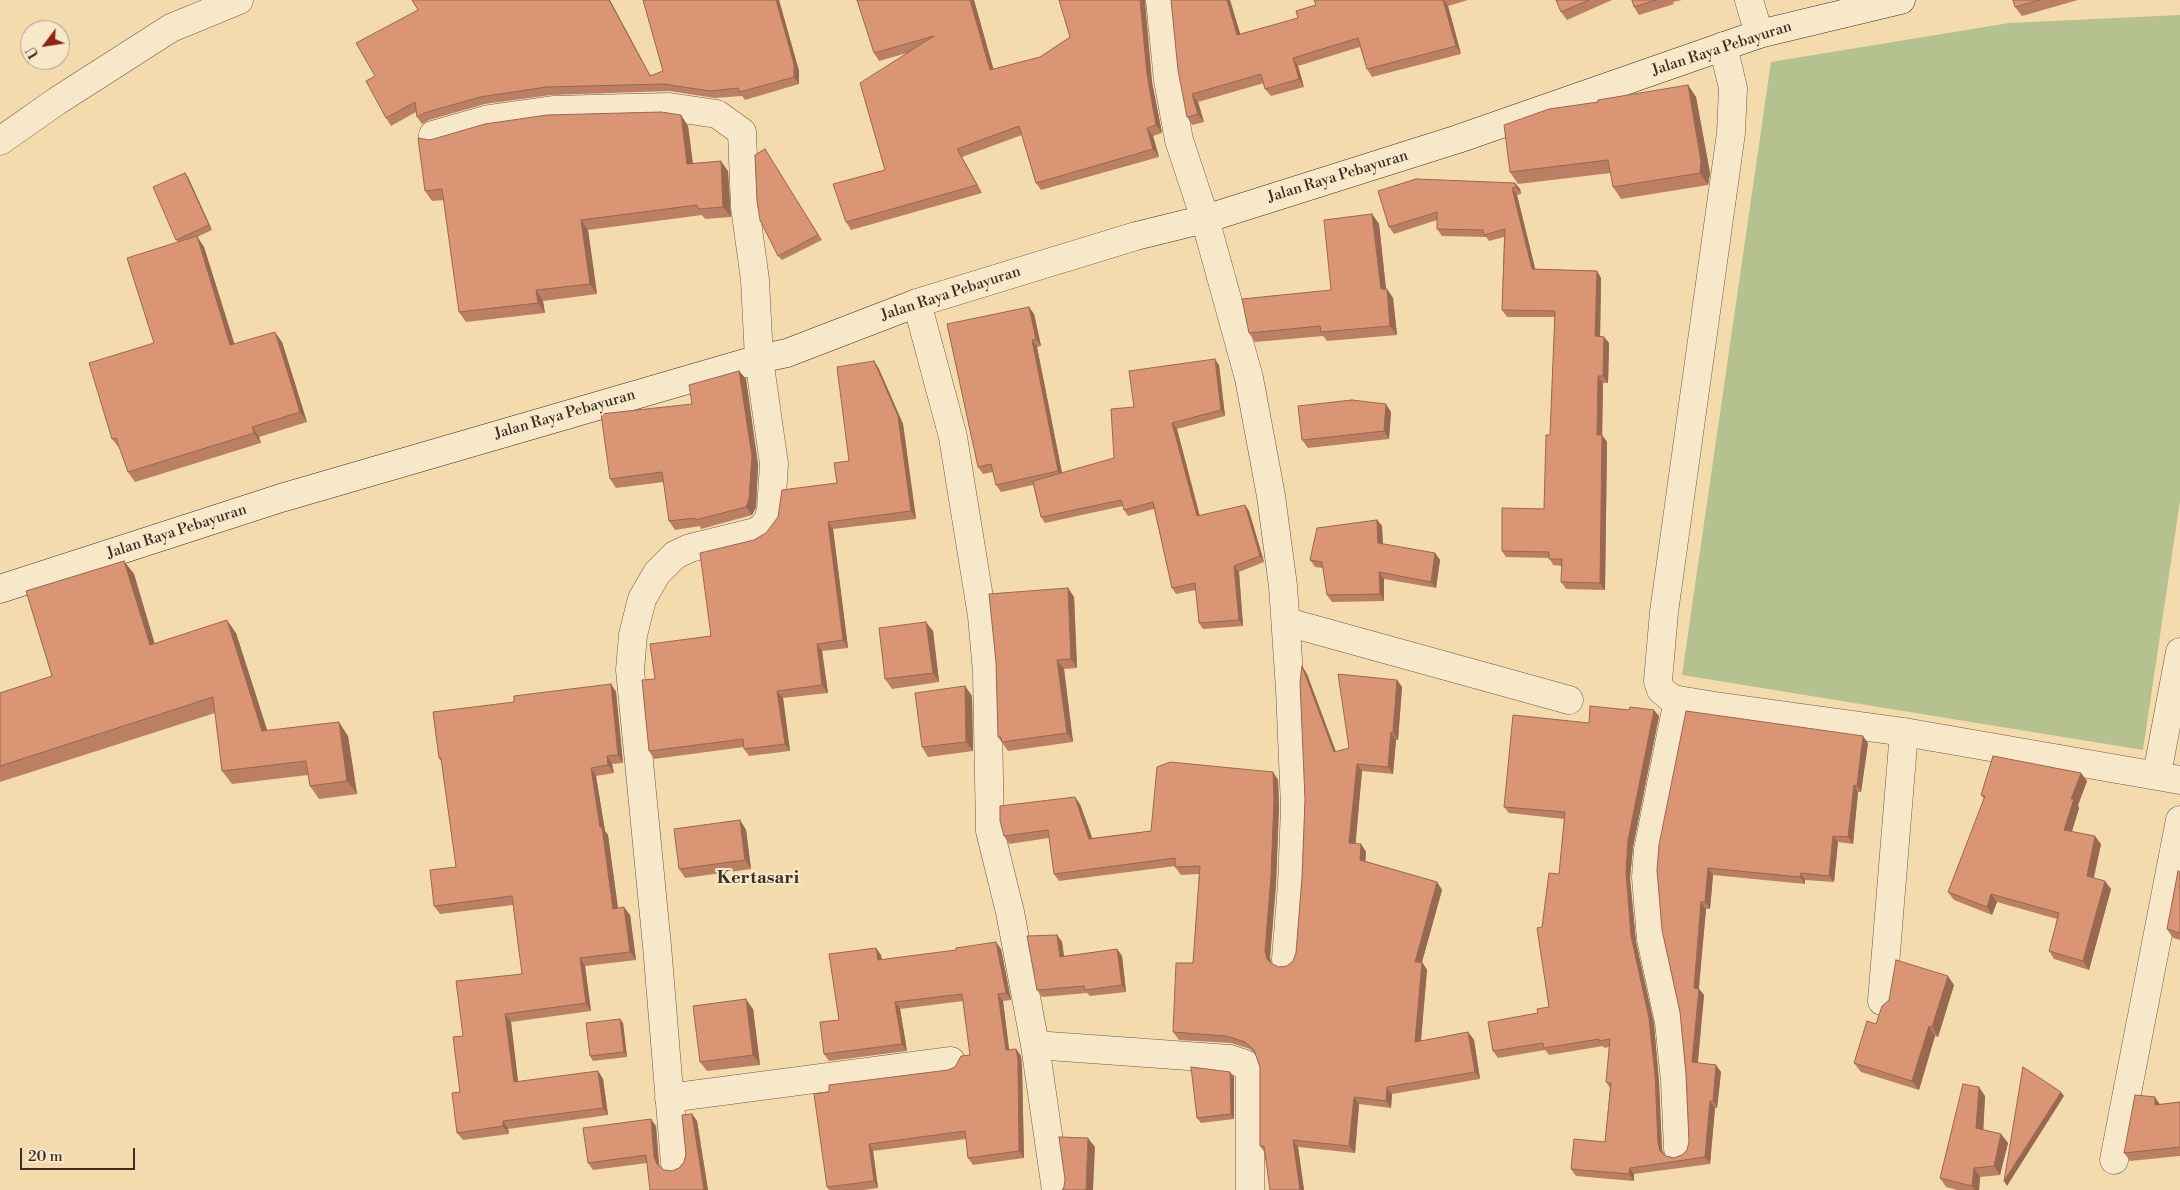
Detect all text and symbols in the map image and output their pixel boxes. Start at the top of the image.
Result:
street label: Jalan Raya Pebayuran [1650,18,1794,80]
north arrow [20,20,70,70]
text: U [22,43,44,61]
street label: Jalan Raya Pebayuran [1266,147,1410,207]
street label: Jalan Raya Pebayuran [879,263,1023,325]
street label: Jalan Raya Pebayuran [492,386,638,444]
street label: Jalan Raya Pebayuran [105,501,249,563]
district label: Kertasari [717,868,799,890]
scale bar [22,1138,138,1170]
text: 20 m [28,1147,63,1166]

